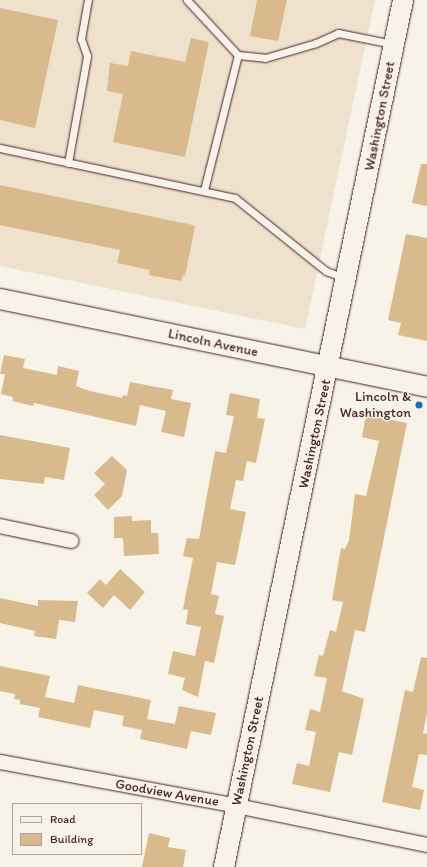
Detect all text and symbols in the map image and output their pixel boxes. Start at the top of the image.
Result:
street label: Washington Street [361,60,399,172]
street label: Lincoln Avenue [167,325,259,361]
street label: Washington Street [295,378,335,490]
place label: Lincoln & Washington [340,389,411,422]
marker: Lincoln & Washington [414,400,424,410]
street label: Washington Street [228,695,268,807]
street label: Goodview Avenue [114,776,220,810]
legend [12,803,142,855]
text: Road [50,812,76,826]
text: Building [50,832,93,846]

